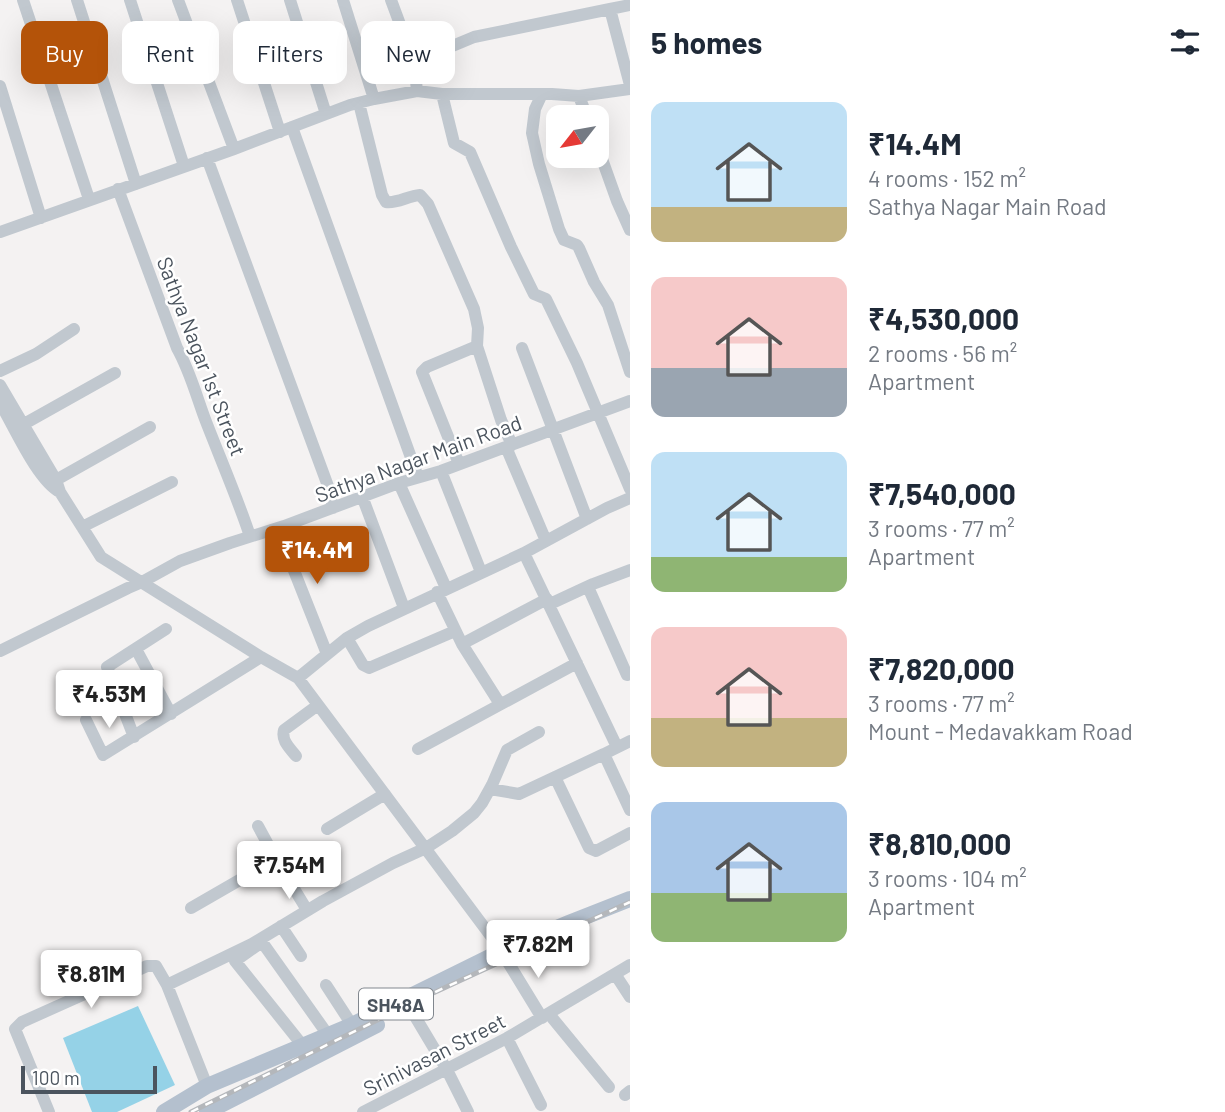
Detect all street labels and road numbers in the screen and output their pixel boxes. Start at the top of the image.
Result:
street label: Sathya Nagar 1st Street [152,253,252,459]
street label: Sathya Nagar Main Road [311,409,525,507]
road number: SH48A [359,988,433,1020]
street label: Srinivasan Street [359,1007,509,1101]

